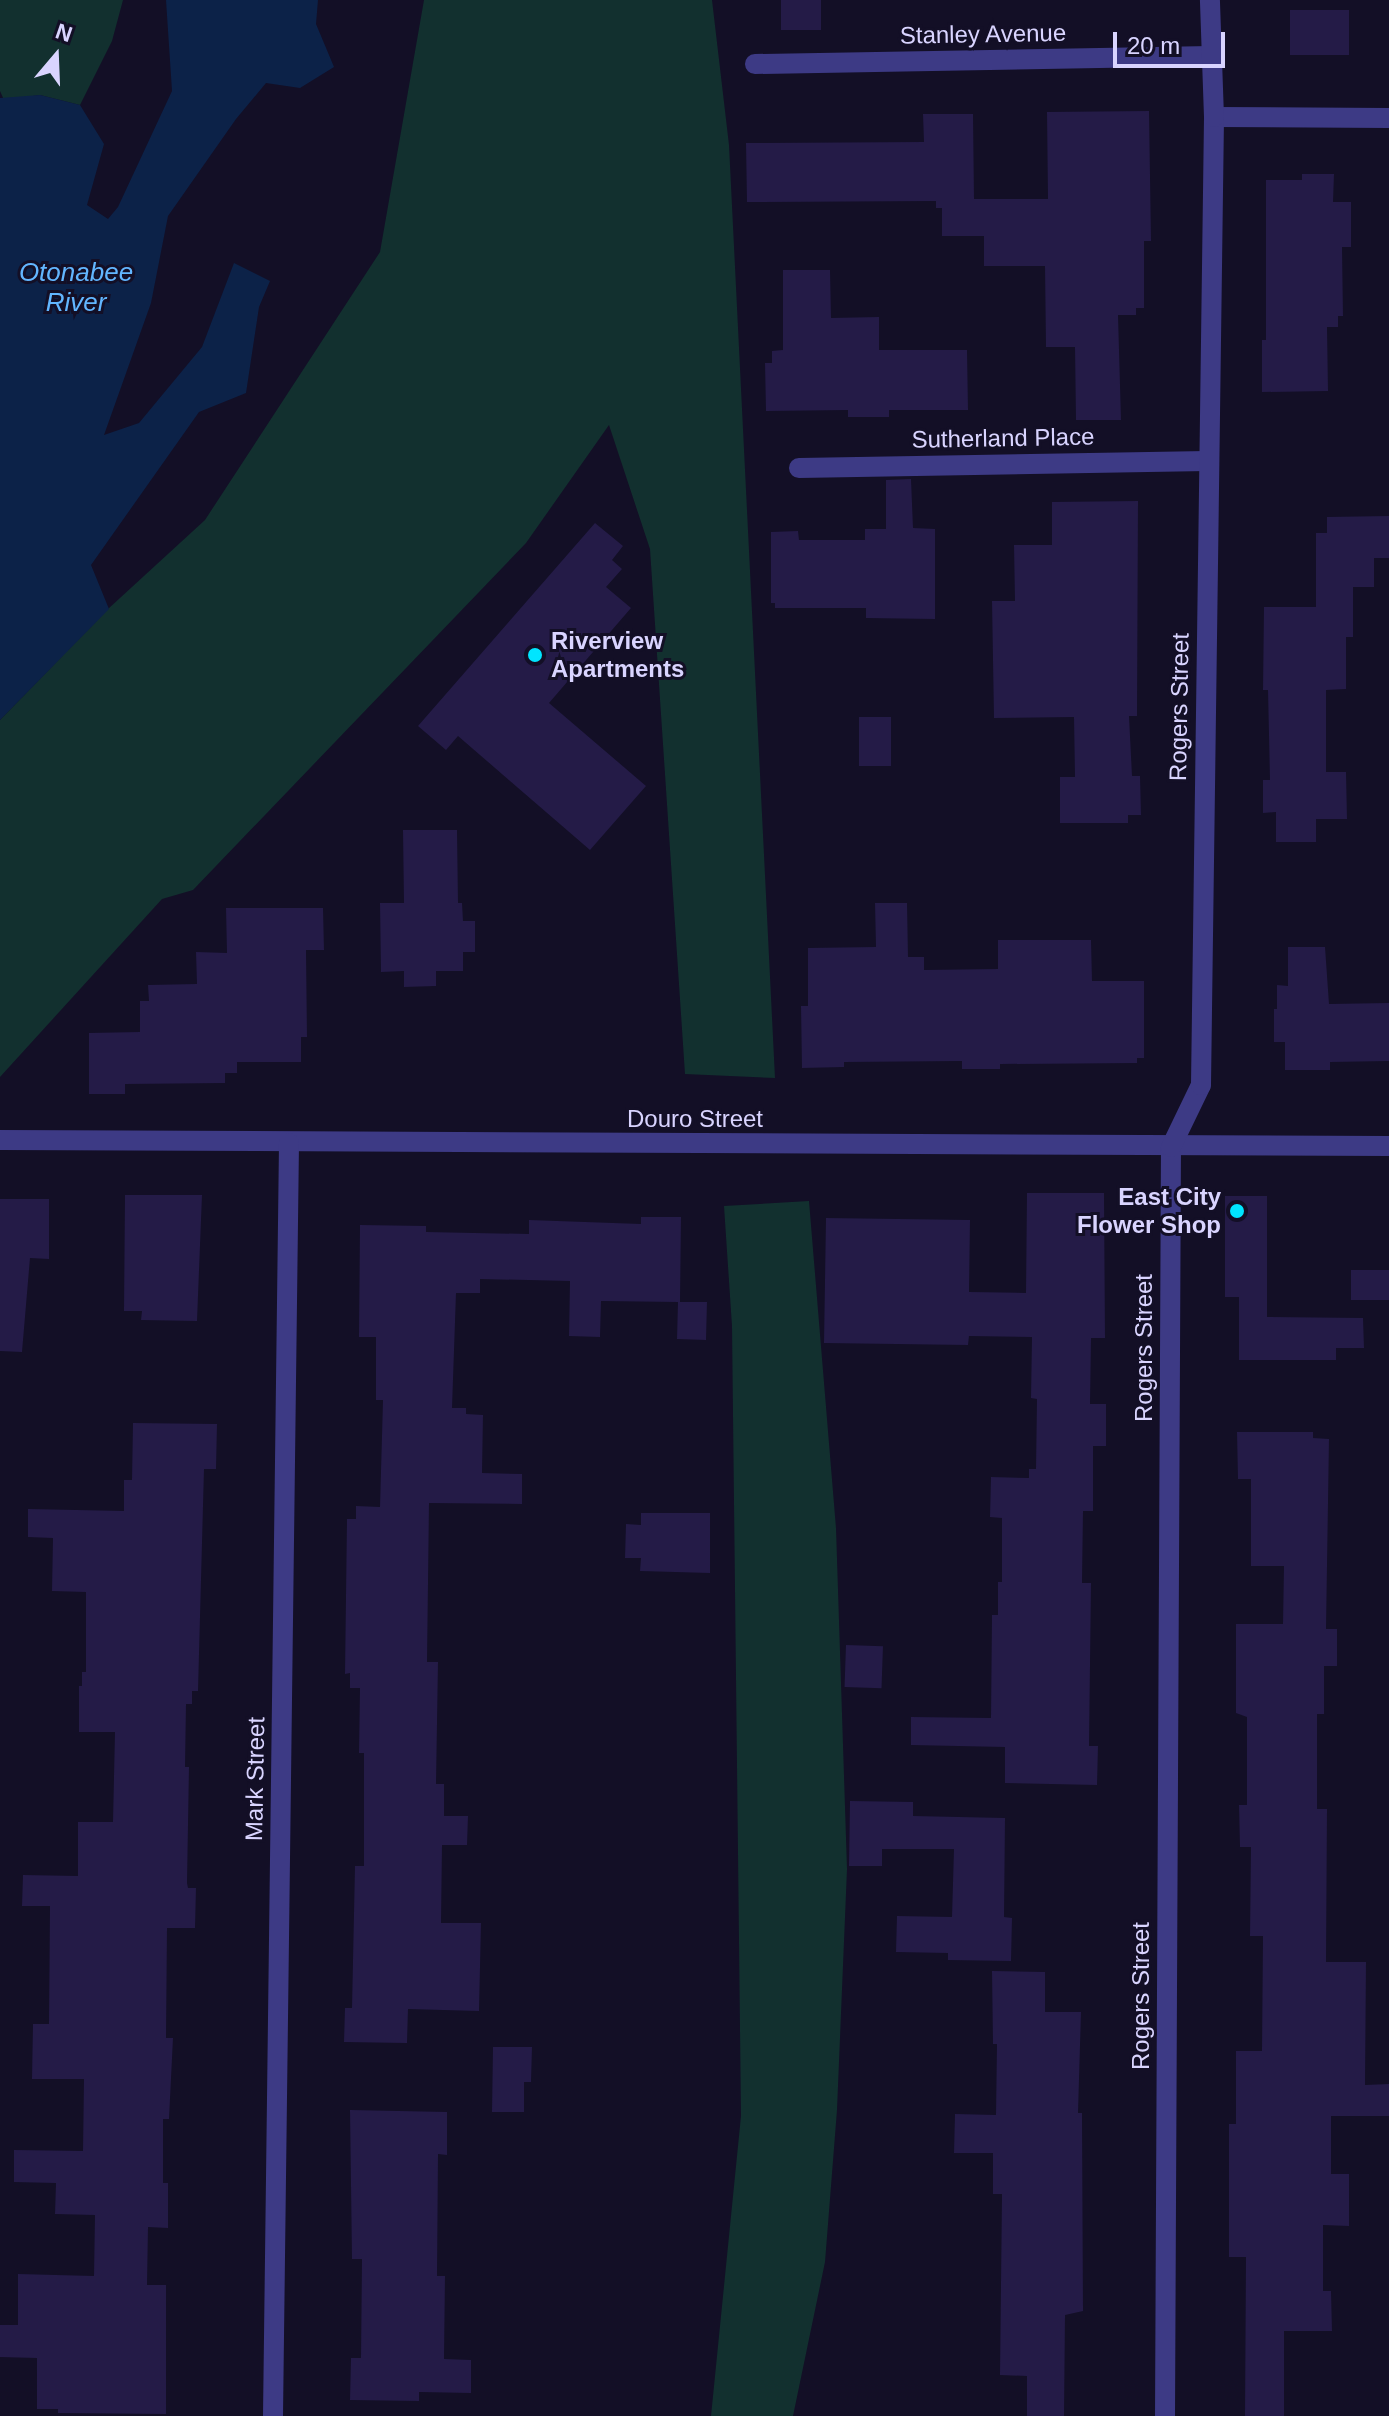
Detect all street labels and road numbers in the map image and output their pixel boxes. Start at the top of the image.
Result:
street label: Stanley Avenue [899,18,1067,50]
street label: Sutherland Place [911,422,1095,454]
street label: Rogers Street [1163,633,1195,781]
street label: Douro Street [627,1105,763,1133]
street label: Rogers Street [1130,1274,1158,1422]
street label: Mark Street [240,1717,270,1841]
street label: Rogers Street [1127,1922,1155,2070]

